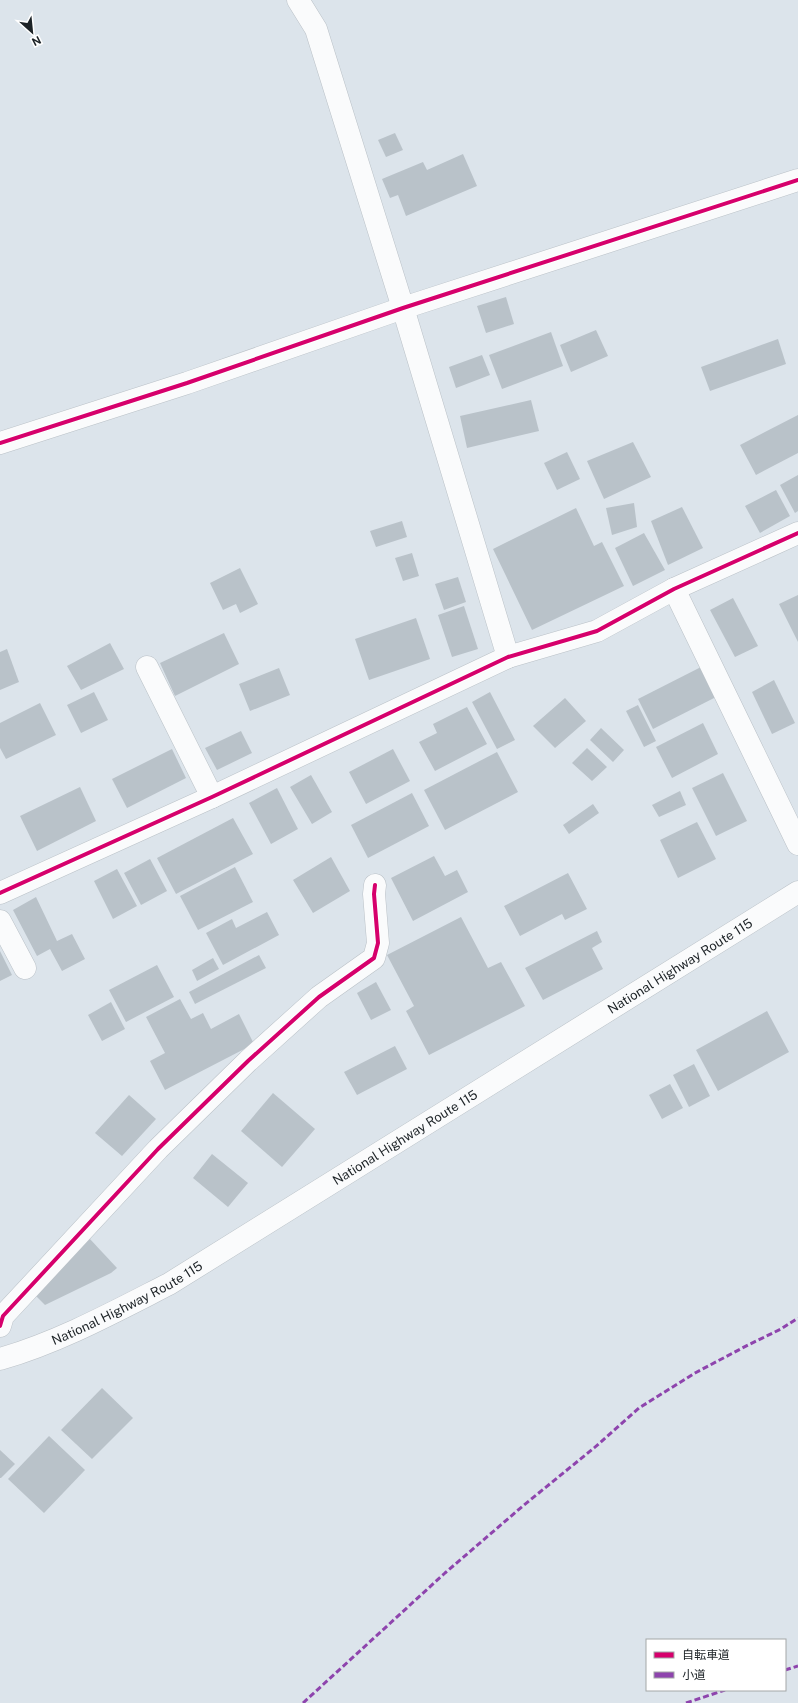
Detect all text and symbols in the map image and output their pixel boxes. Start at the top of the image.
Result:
north arrow [12,12,52,52]
text: N [30,34,43,48]
street label: National Highway Route 115 [605,915,755,1017]
street label: National Highway Route 115 [330,1087,480,1188]
street label: National Highway Route 115 [49,1258,205,1348]
legend [646,1639,786,1691]
text: 自転車道 [682,1648,730,1662]
text: 小道 [682,1668,706,1682]

